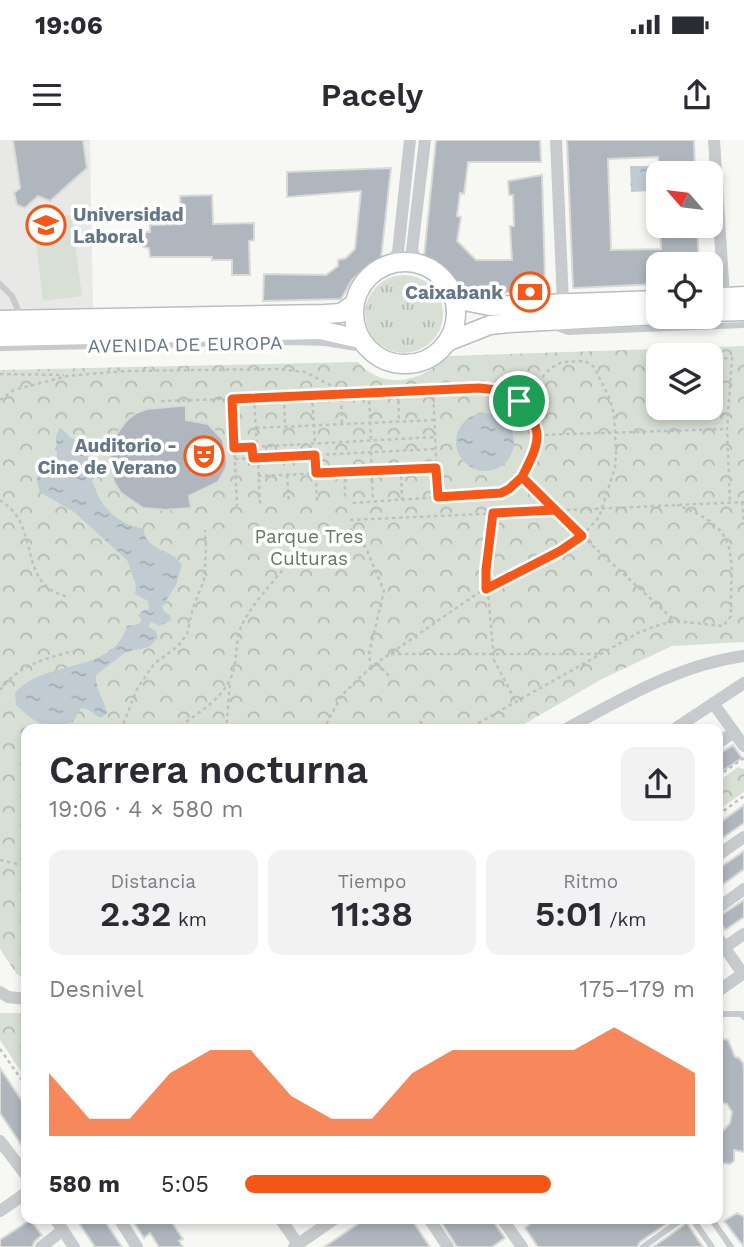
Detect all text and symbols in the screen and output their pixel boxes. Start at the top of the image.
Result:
text: 19:06 [35,10,103,40]
icon: menu [28,76,66,114]
text: Pacely [321,76,423,114]
icon: share [678,76,716,114]
north arrow [646,161,723,238]
map controls [646,161,723,420]
place label: Universidad Laboral [73,203,184,248]
school or university icon: Universidad Laboral [25,204,67,246]
button: locate [646,252,723,329]
bank icon: Caixabank [509,271,551,313]
place label: Caixabank [405,281,503,304]
street label: AVENIDA DE EUROPA [87,331,283,358]
button: layers [646,343,723,420]
pin [489,371,549,431]
icon: arrive [500,382,538,420]
place label: Auditorio - Cine de Verano [37,434,177,479]
theatre icon: Auditorio - Cine de Verano [183,435,225,477]
park label: Parque Tres Culturas [255,525,363,570]
button: share [621,747,695,821]
text: Carrera nocturna [49,748,368,792]
text: 19:06 · 4 × 580 m [49,796,243,823]
text: Distancia [111,870,196,893]
text: Tiempo [338,870,406,893]
text: Ritmo [563,870,618,893]
text: 2.32 [100,893,172,935]
text: 11:38 [331,893,413,935]
text: 5:01 [535,893,603,935]
text: km [172,908,207,931]
text: /km [603,908,646,931]
text: Desnivel [49,976,144,1003]
text: 175–179 m [580,976,695,1003]
text: 580 m [49,1171,120,1198]
text: 5:05 [161,1171,209,1198]

